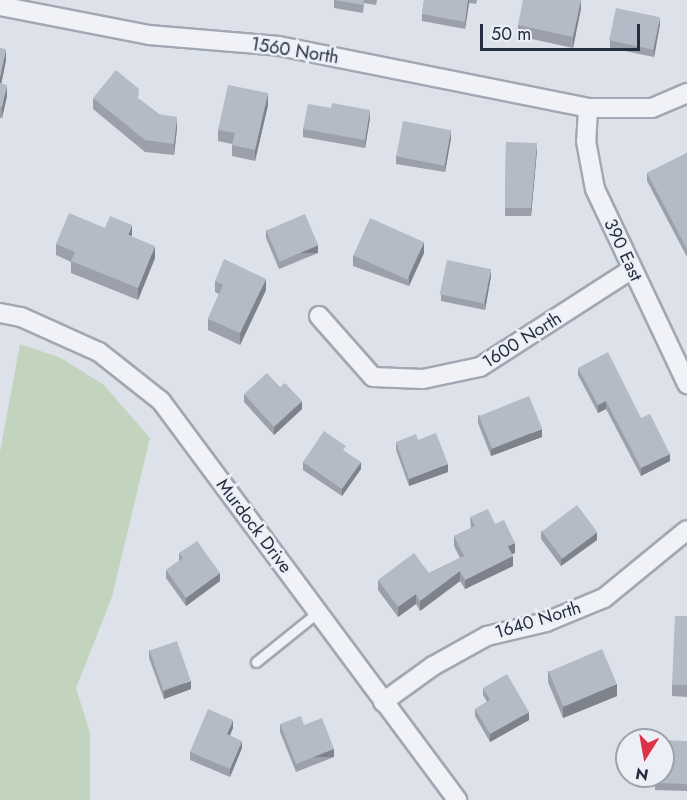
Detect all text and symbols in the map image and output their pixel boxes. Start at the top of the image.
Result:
scale bar [483,12,644,50]
text: 50 m [491,21,531,47]
street label: 1560 North [250,33,340,69]
street label: 390 East [599,215,647,285]
street label: 1600 North [478,307,566,373]
street label: Murdock Drive [212,475,296,577]
street label: 1640 North [492,597,584,643]
north arrow [615,728,675,788]
text: N [633,762,650,787]

